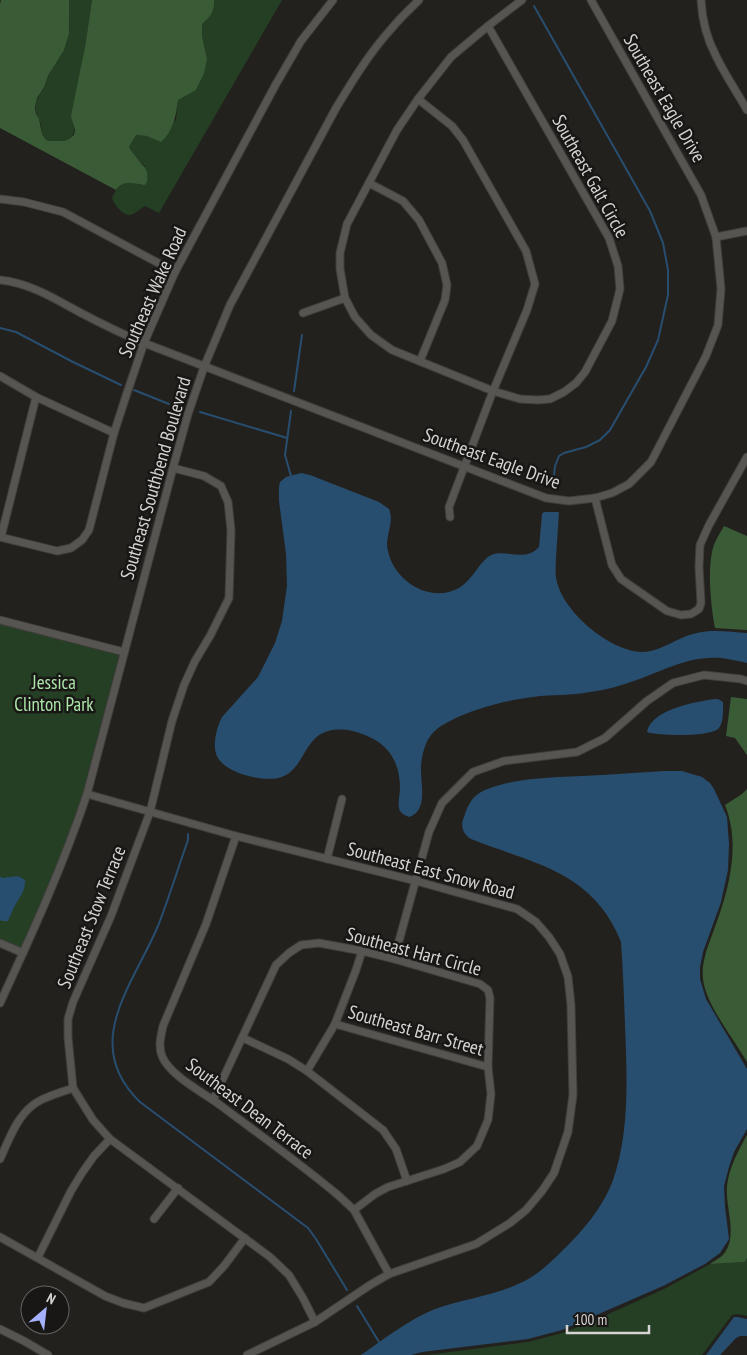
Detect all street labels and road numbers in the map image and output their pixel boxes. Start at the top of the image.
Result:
street label: Southeast Eagle Drive [619,30,711,167]
street label: Southeast Galt Circle [547,110,635,242]
street label: Southeast Wake Road [113,223,191,361]
street label: Southeast Southbend Boulevard [115,374,195,582]
street label: Southeast Eagle Drive [420,422,564,494]
street label: Southeast East Snow Road [345,836,517,904]
street label: Southeast Stow Terrace [51,842,131,992]
street label: Southeast Hart Circle [344,921,484,981]
street label: Southeast Barr Street [346,999,487,1061]
street label: Southeast Dean Terrace [182,1052,319,1164]

